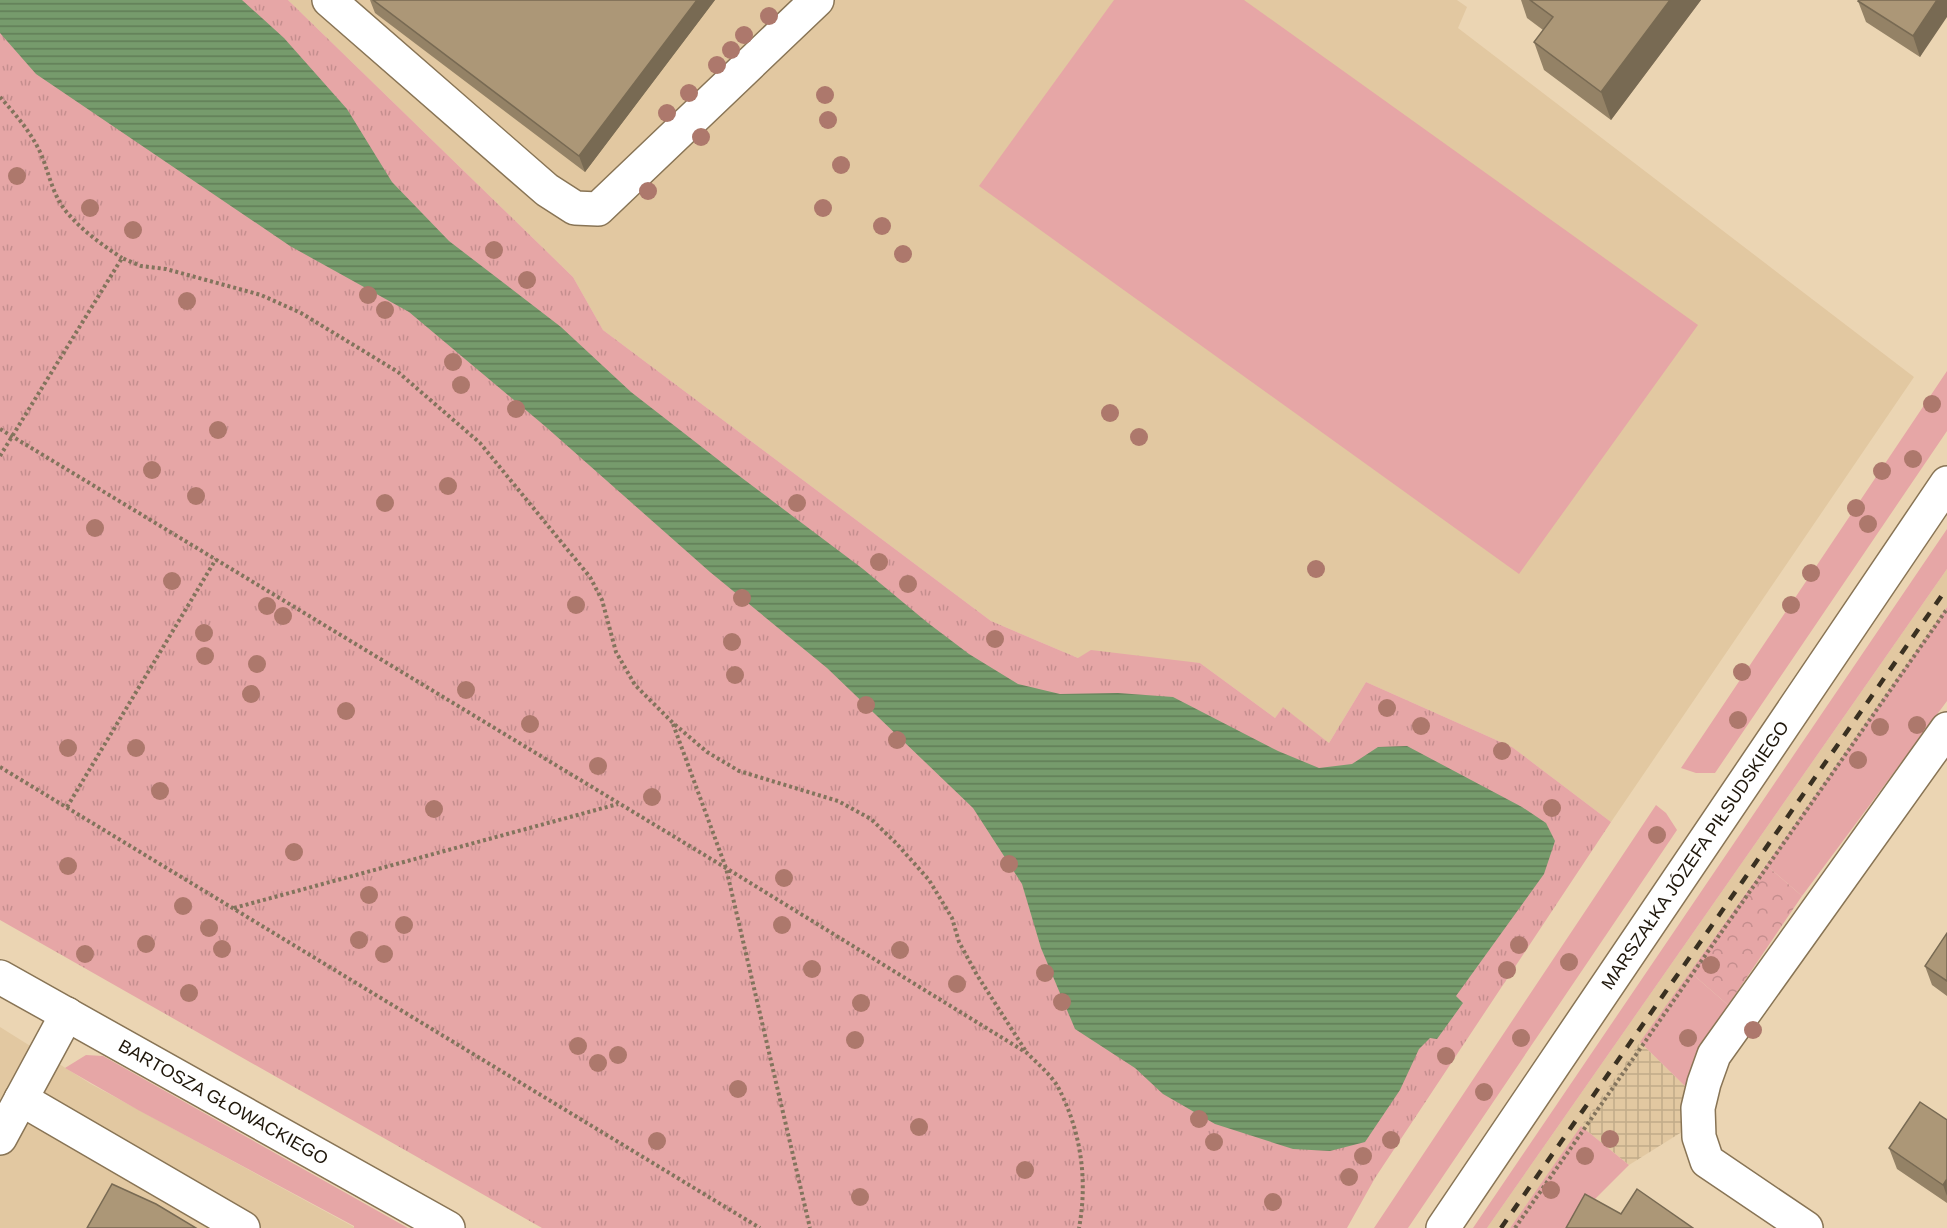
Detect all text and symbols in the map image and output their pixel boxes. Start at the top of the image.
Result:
street label: MARSZAŁKA JÓZEFA PIŁSUDSKIEGO [1597,717,1793,993]
street label: BARTOSZA GŁOWACKIEGO [115,1036,332,1169]

